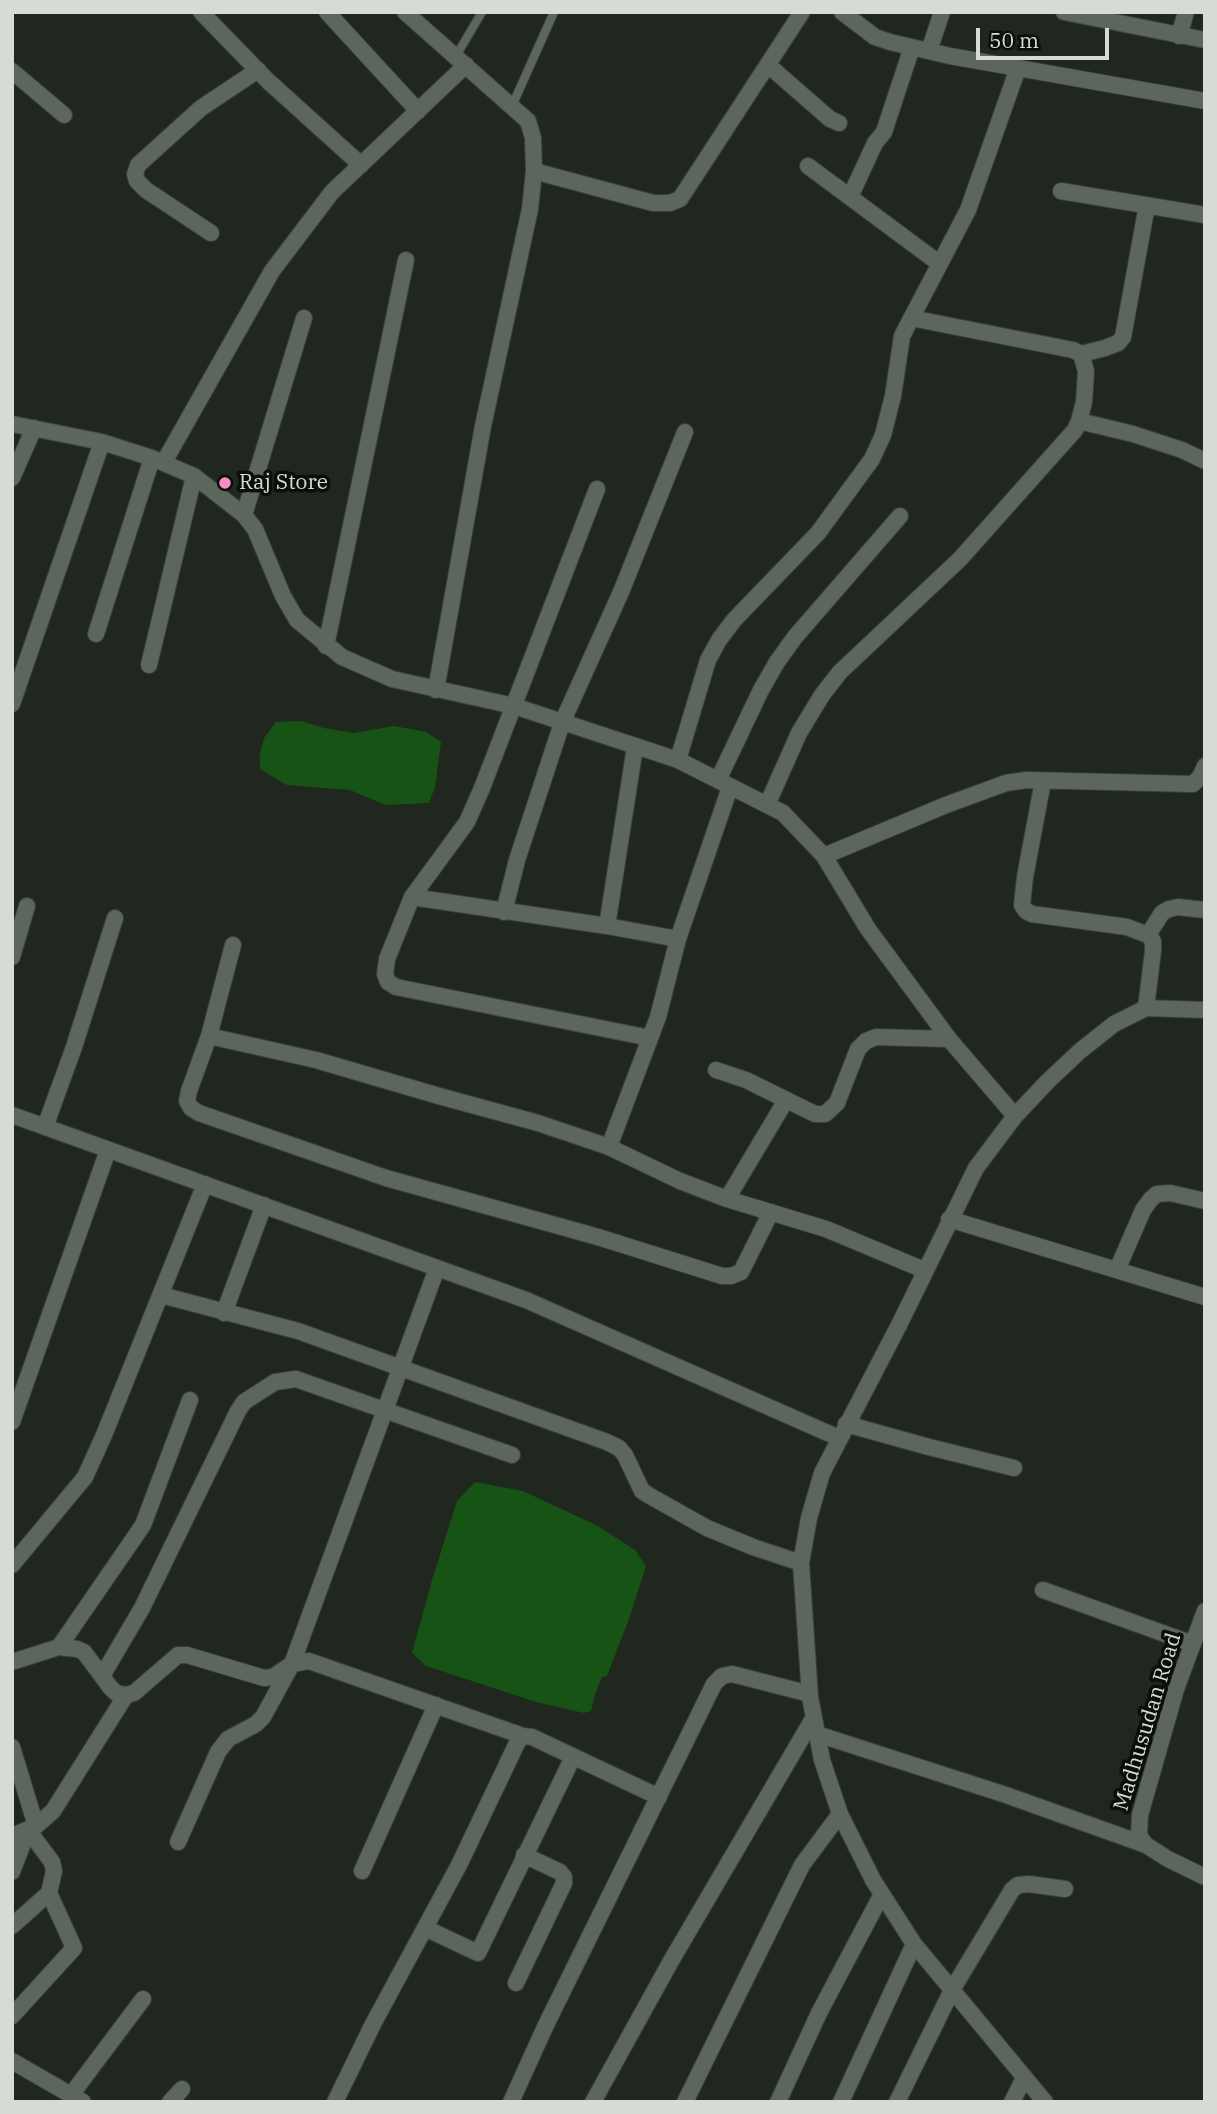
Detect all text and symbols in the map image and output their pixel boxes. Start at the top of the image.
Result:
scale bar [979,14,1112,58]
text: 50 m [989,26,1039,54]
place label: Raj Store [239,470,328,496]
marker: Raj Store [217,475,233,491]
street label: Madhusudan Road [1109,1630,1187,1814]

